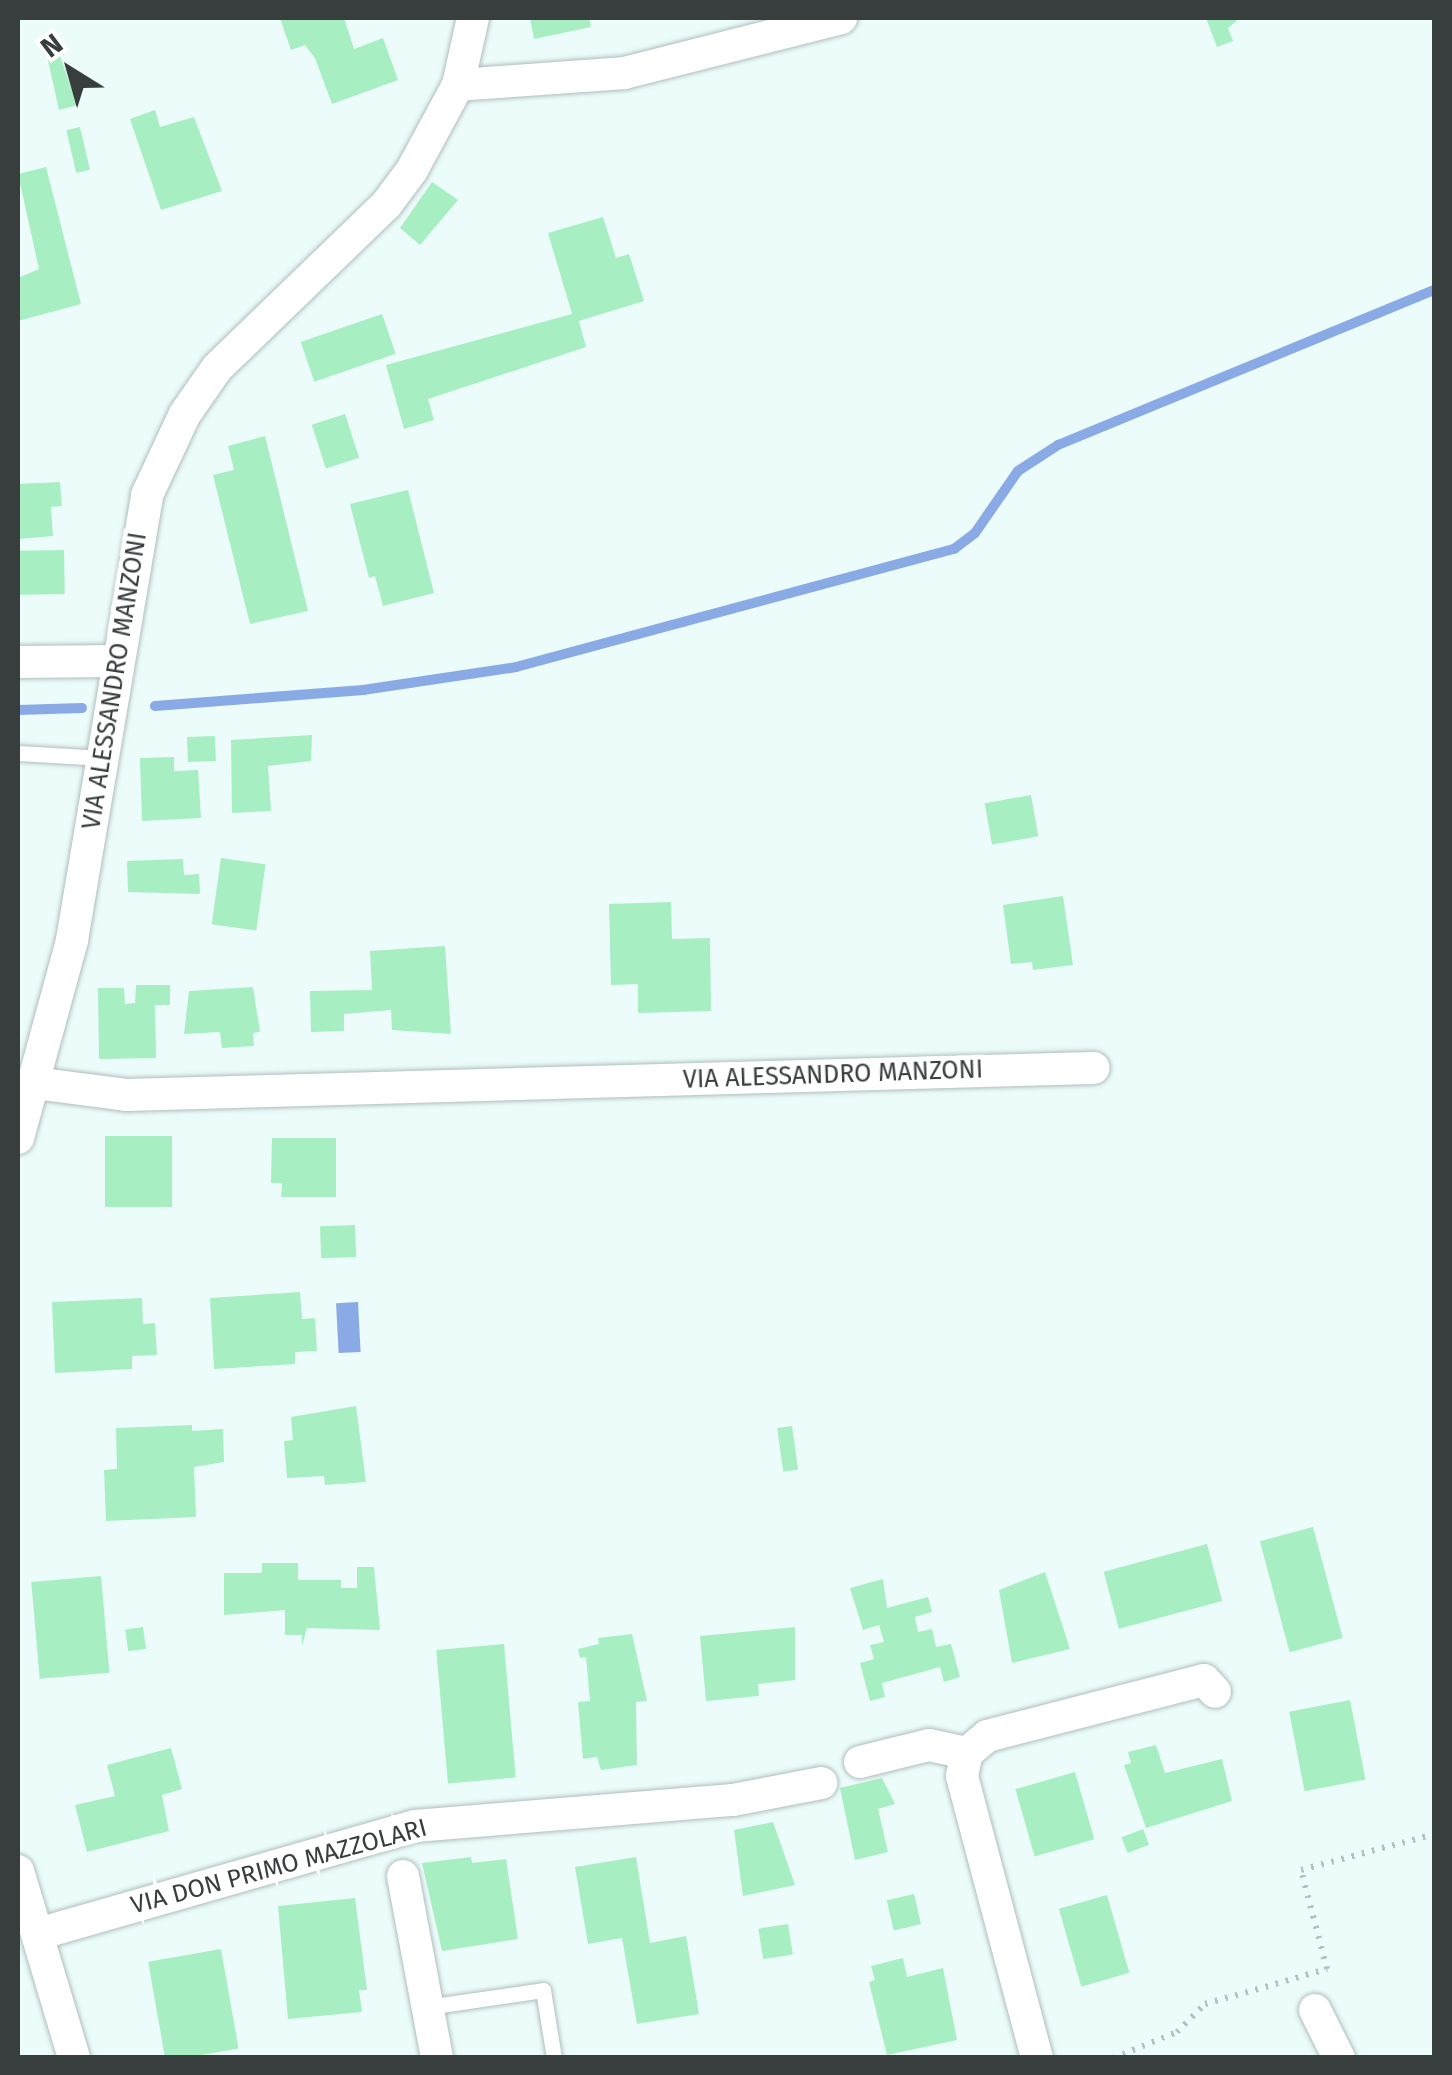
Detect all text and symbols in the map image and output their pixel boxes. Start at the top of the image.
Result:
north arrow [20,20,120,120]
text: N [34,27,69,64]
street label: VIA ALESSANDRO MANZONI [77,530,153,832]
street label: VIA ALESSANDRO MANZONI [682,1055,984,1095]
street label: VIA DON PRIMO MAZZOLARI [128,1813,430,1921]

